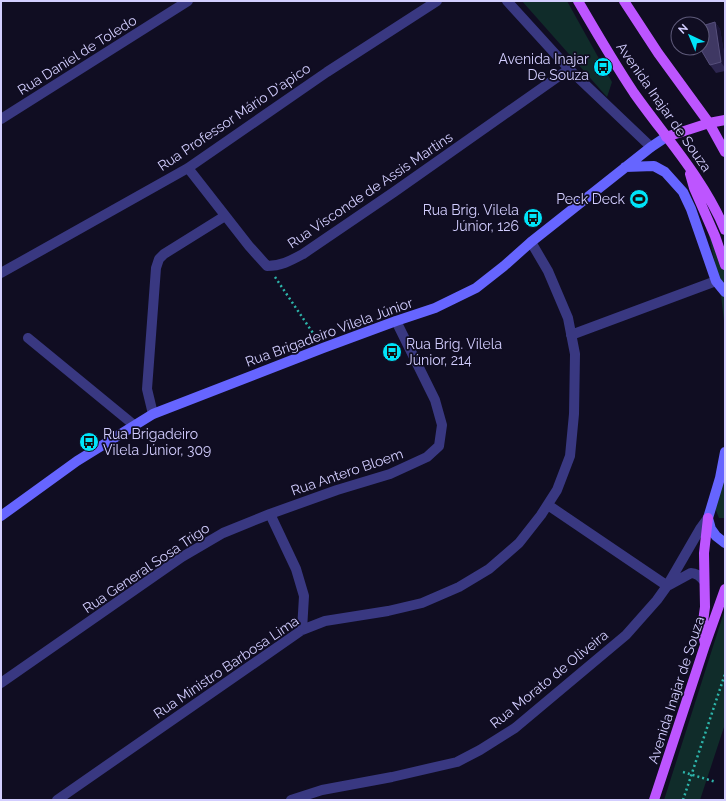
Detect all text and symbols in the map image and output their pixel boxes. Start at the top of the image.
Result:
street label: Rua Daniel de Toledo [15,12,139,98]
north arrow [670,16,710,56]
text: N [676,22,691,37]
street label: Avenida Inajar de Souza [613,39,715,175]
place label: Avenida Inajar De Souza [498,51,589,83]
bus stop icon: Avenida Inajar De Souza [592,56,614,78]
street label: Rua Professor Mário D'apico [155,60,313,174]
street label: Rua Visconde de Assis Martins [284,129,456,251]
sports icon: Peck Deck [628,188,650,210]
place label: Peck Deck [556,191,626,207]
place label: Rua Brig. Vilela Júnior, 126 [423,202,519,234]
bus stop icon: Rua Brig. Vilela Júnior, 126 [522,207,544,229]
street label: Rua Brigadeiro Vilela Júnior [243,294,415,370]
place label: Rua Brig. Vilela Júnior, 214 [406,336,502,368]
bus stop icon: Rua Brig. Vilela Júnior, 214 [381,341,403,363]
place label: Rua Brigadeiro Vilela Júnior, 309 [103,426,211,458]
bus stop icon: Rua Brigadeiro Vilela Júnior, 309 [78,431,100,453]
street label: Rua Antero Bloem [289,445,405,499]
street label: Rua General Sosa Trigo [80,520,212,616]
street label: Rua Ministro Barbosa Lima [150,612,302,722]
street label: Avenida Inajar de Souza [645,614,707,766]
street label: Rua Morato de Oliveira [487,627,611,731]

